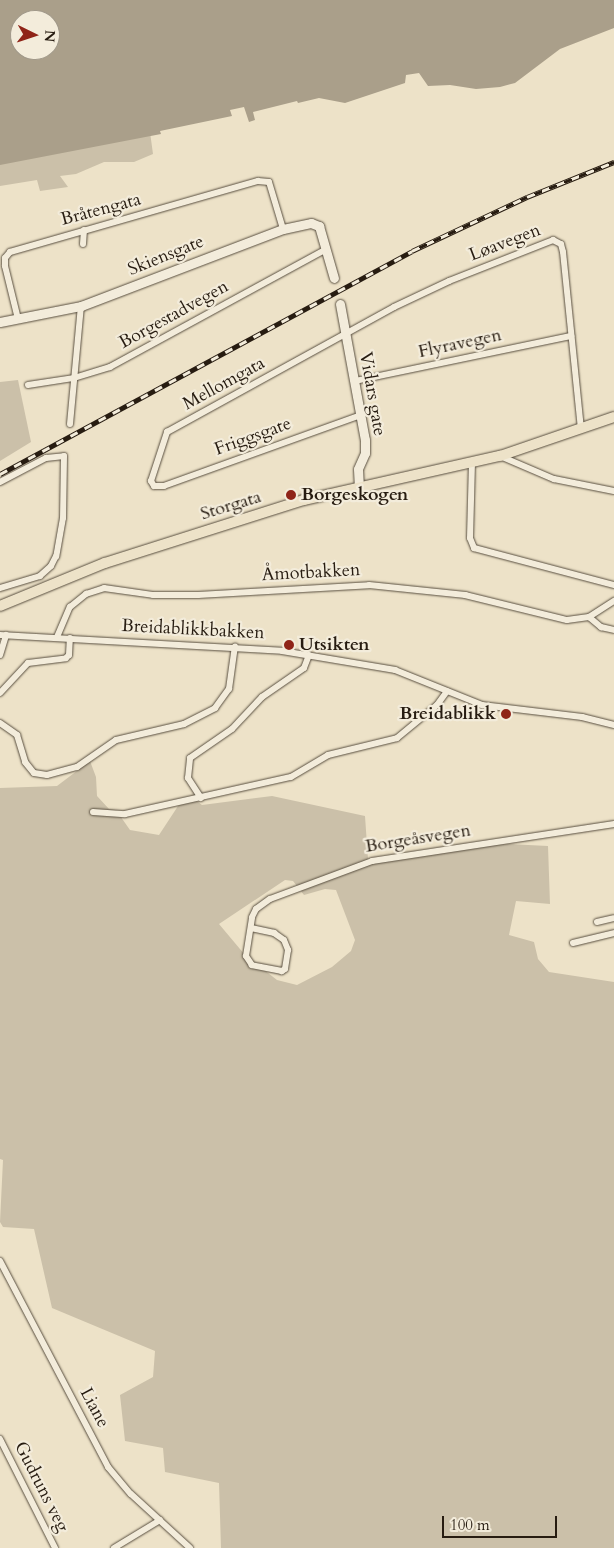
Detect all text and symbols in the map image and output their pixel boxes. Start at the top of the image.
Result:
north arrow [10,10,60,60]
text: N [40,29,59,43]
street label: Bråtengata [59,189,143,231]
street label: Løavegen [466,220,544,266]
street label: Skiensgate [125,231,207,281]
street label: Borgestadvegen [116,276,232,354]
street label: Flyravegen [416,325,504,363]
street label: Vidars gate [354,350,390,438]
street label: Mellomgata [179,353,269,415]
street label: Friggsgate [212,413,294,461]
place label: Borgeskogen [301,484,408,506]
street label: Storgata [198,487,264,525]
marker: Borgeskogen [285,489,297,501]
street label: Åmotbakken [261,560,361,586]
street label: Breidablikkbakken [121,615,265,645]
place label: Utsikten [299,634,370,656]
marker: Utsikten [283,639,295,651]
place label: Breidablikk [399,703,496,725]
marker: Breidablikk [500,708,512,720]
street label: Borgeåsvegen [364,820,472,858]
street label: Liane [75,1384,113,1432]
street label: Gudruns veg [9,1438,73,1536]
scale bar [444,1506,559,1538]
text: 100 m [450,1515,490,1535]

